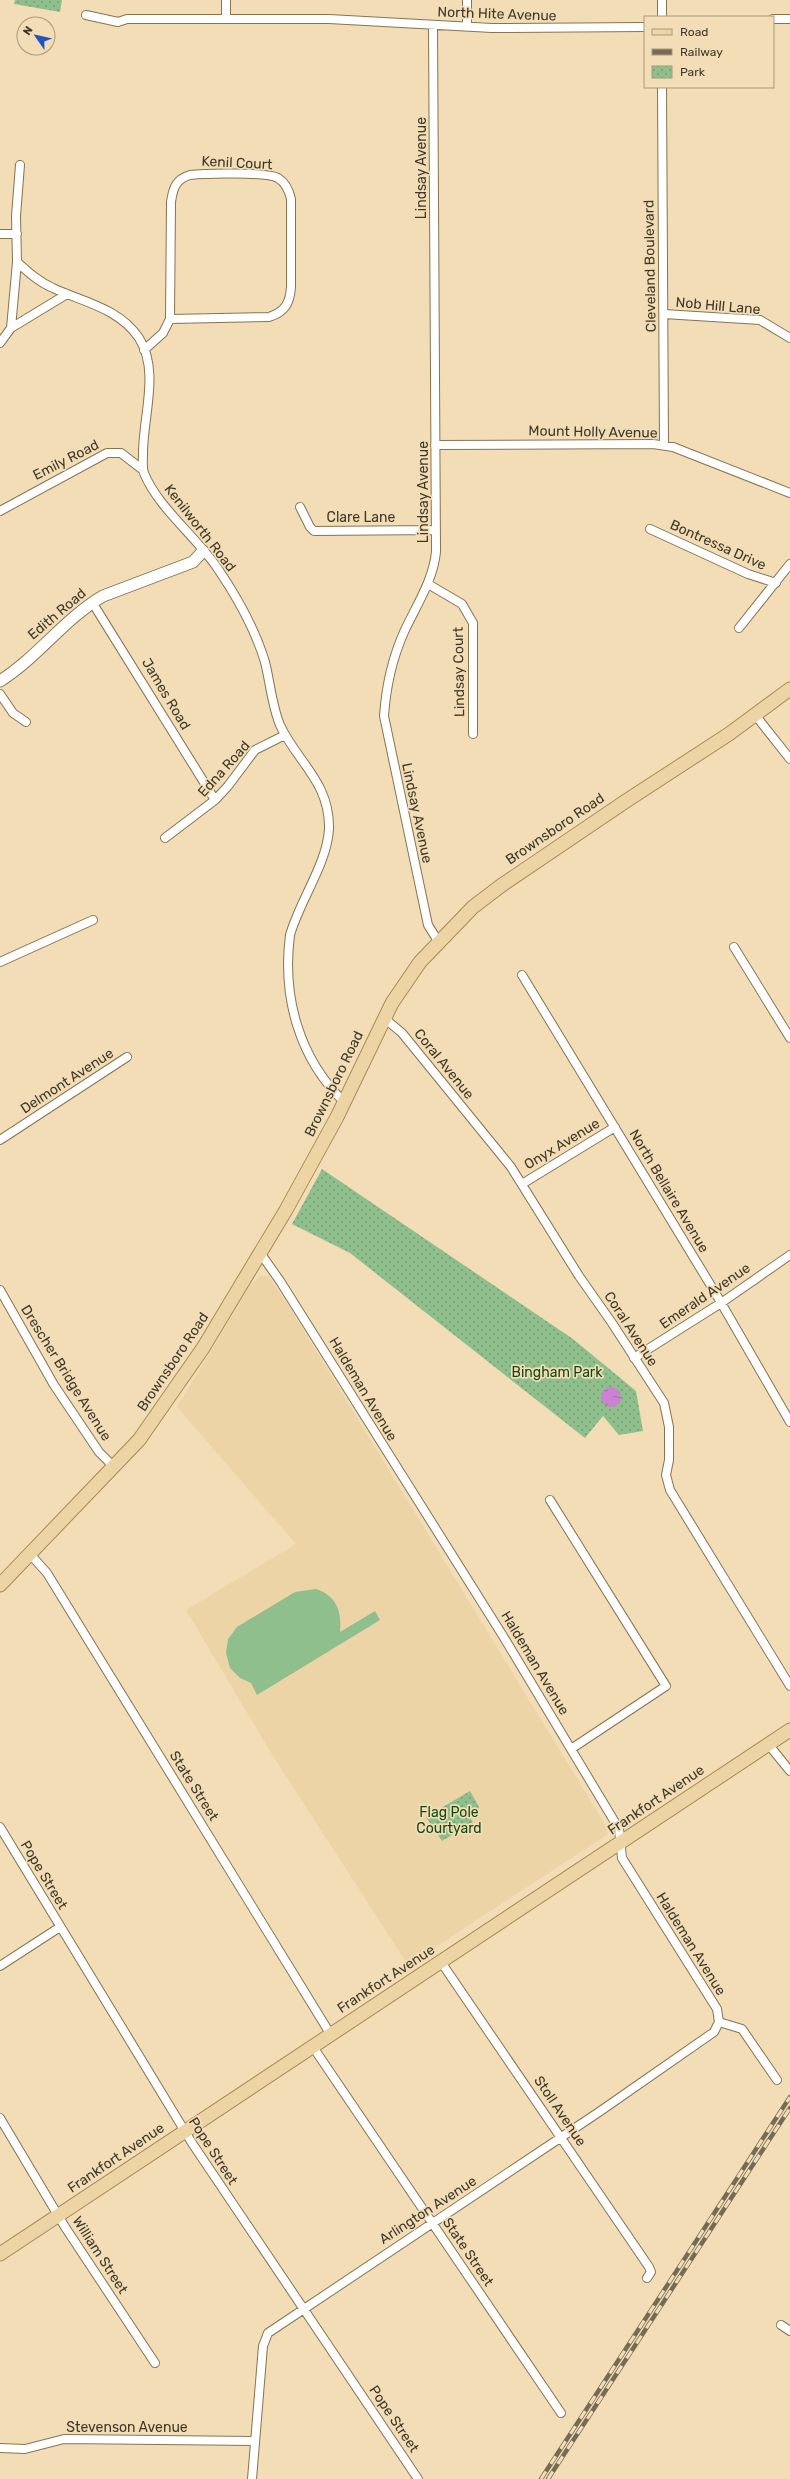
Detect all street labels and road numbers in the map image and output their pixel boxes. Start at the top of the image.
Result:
street label: North Hite Avenue [437,3,557,25]
street label: Lindsay Avenue [413,117,430,219]
street label: Kenil Court [201,153,273,173]
street label: Cleveland Boulevard [640,200,660,332]
street label: Nob Hill Lane [675,294,761,318]
street label: Mount Holly Avenue [528,422,658,442]
street label: Emily Road [30,436,102,484]
street label: Lindsay Avenue [415,441,432,543]
street label: Kenilworth Road [161,481,239,575]
street label: Clare Lane [327,509,396,526]
street label: Bontressa Drive [667,516,769,574]
street label: Edith Road [24,585,90,643]
street label: Lindsay Court [450,626,468,717]
street label: James Road [138,655,194,733]
street label: Edna Road [194,737,254,801]
street label: Lindsay Avenue [398,761,436,865]
street label: Brownsboro Road [502,790,608,868]
street label: Coral Avenue [410,1025,478,1103]
street label: Brownsboro Road [301,1028,367,1140]
street label: Delmont Avenue [17,1045,117,1117]
street label: Onyx Avenue [521,1115,603,1173]
street label: North Bellaire Avenue [625,1126,713,1256]
street label: Emerald Avenue [657,1259,754,1333]
street label: Coral Avenue [601,1288,662,1370]
street label: Drescher Bridge Avenue [17,1302,115,1444]
street label: Brownsboro Road [134,1309,212,1415]
street label: Haldeman Avenue [325,1334,401,1444]
street label: Haldeman Avenue [497,1608,573,1718]
street label: State Street [166,1748,222,1824]
street label: Frankfort Avenue [604,1761,708,1839]
street label: Pope Street [17,1838,71,1913]
street label: Haldeman Avenue [653,1889,730,1999]
street label: Frankfort Avenue [334,1941,438,2017]
street label: Stoll Avenue [530,2073,590,2150]
street label: Pope Street [185,2114,241,2188]
street label: Frankfort Avenue [64,2119,168,2197]
street label: Arlington Avenue [376,2172,480,2248]
street label: William Street [69,2213,132,2297]
street label: State Street [439,2214,497,2290]
street label: Pope Street [365,2382,423,2456]
street label: Stevenson Avenue [66,2419,188,2436]

